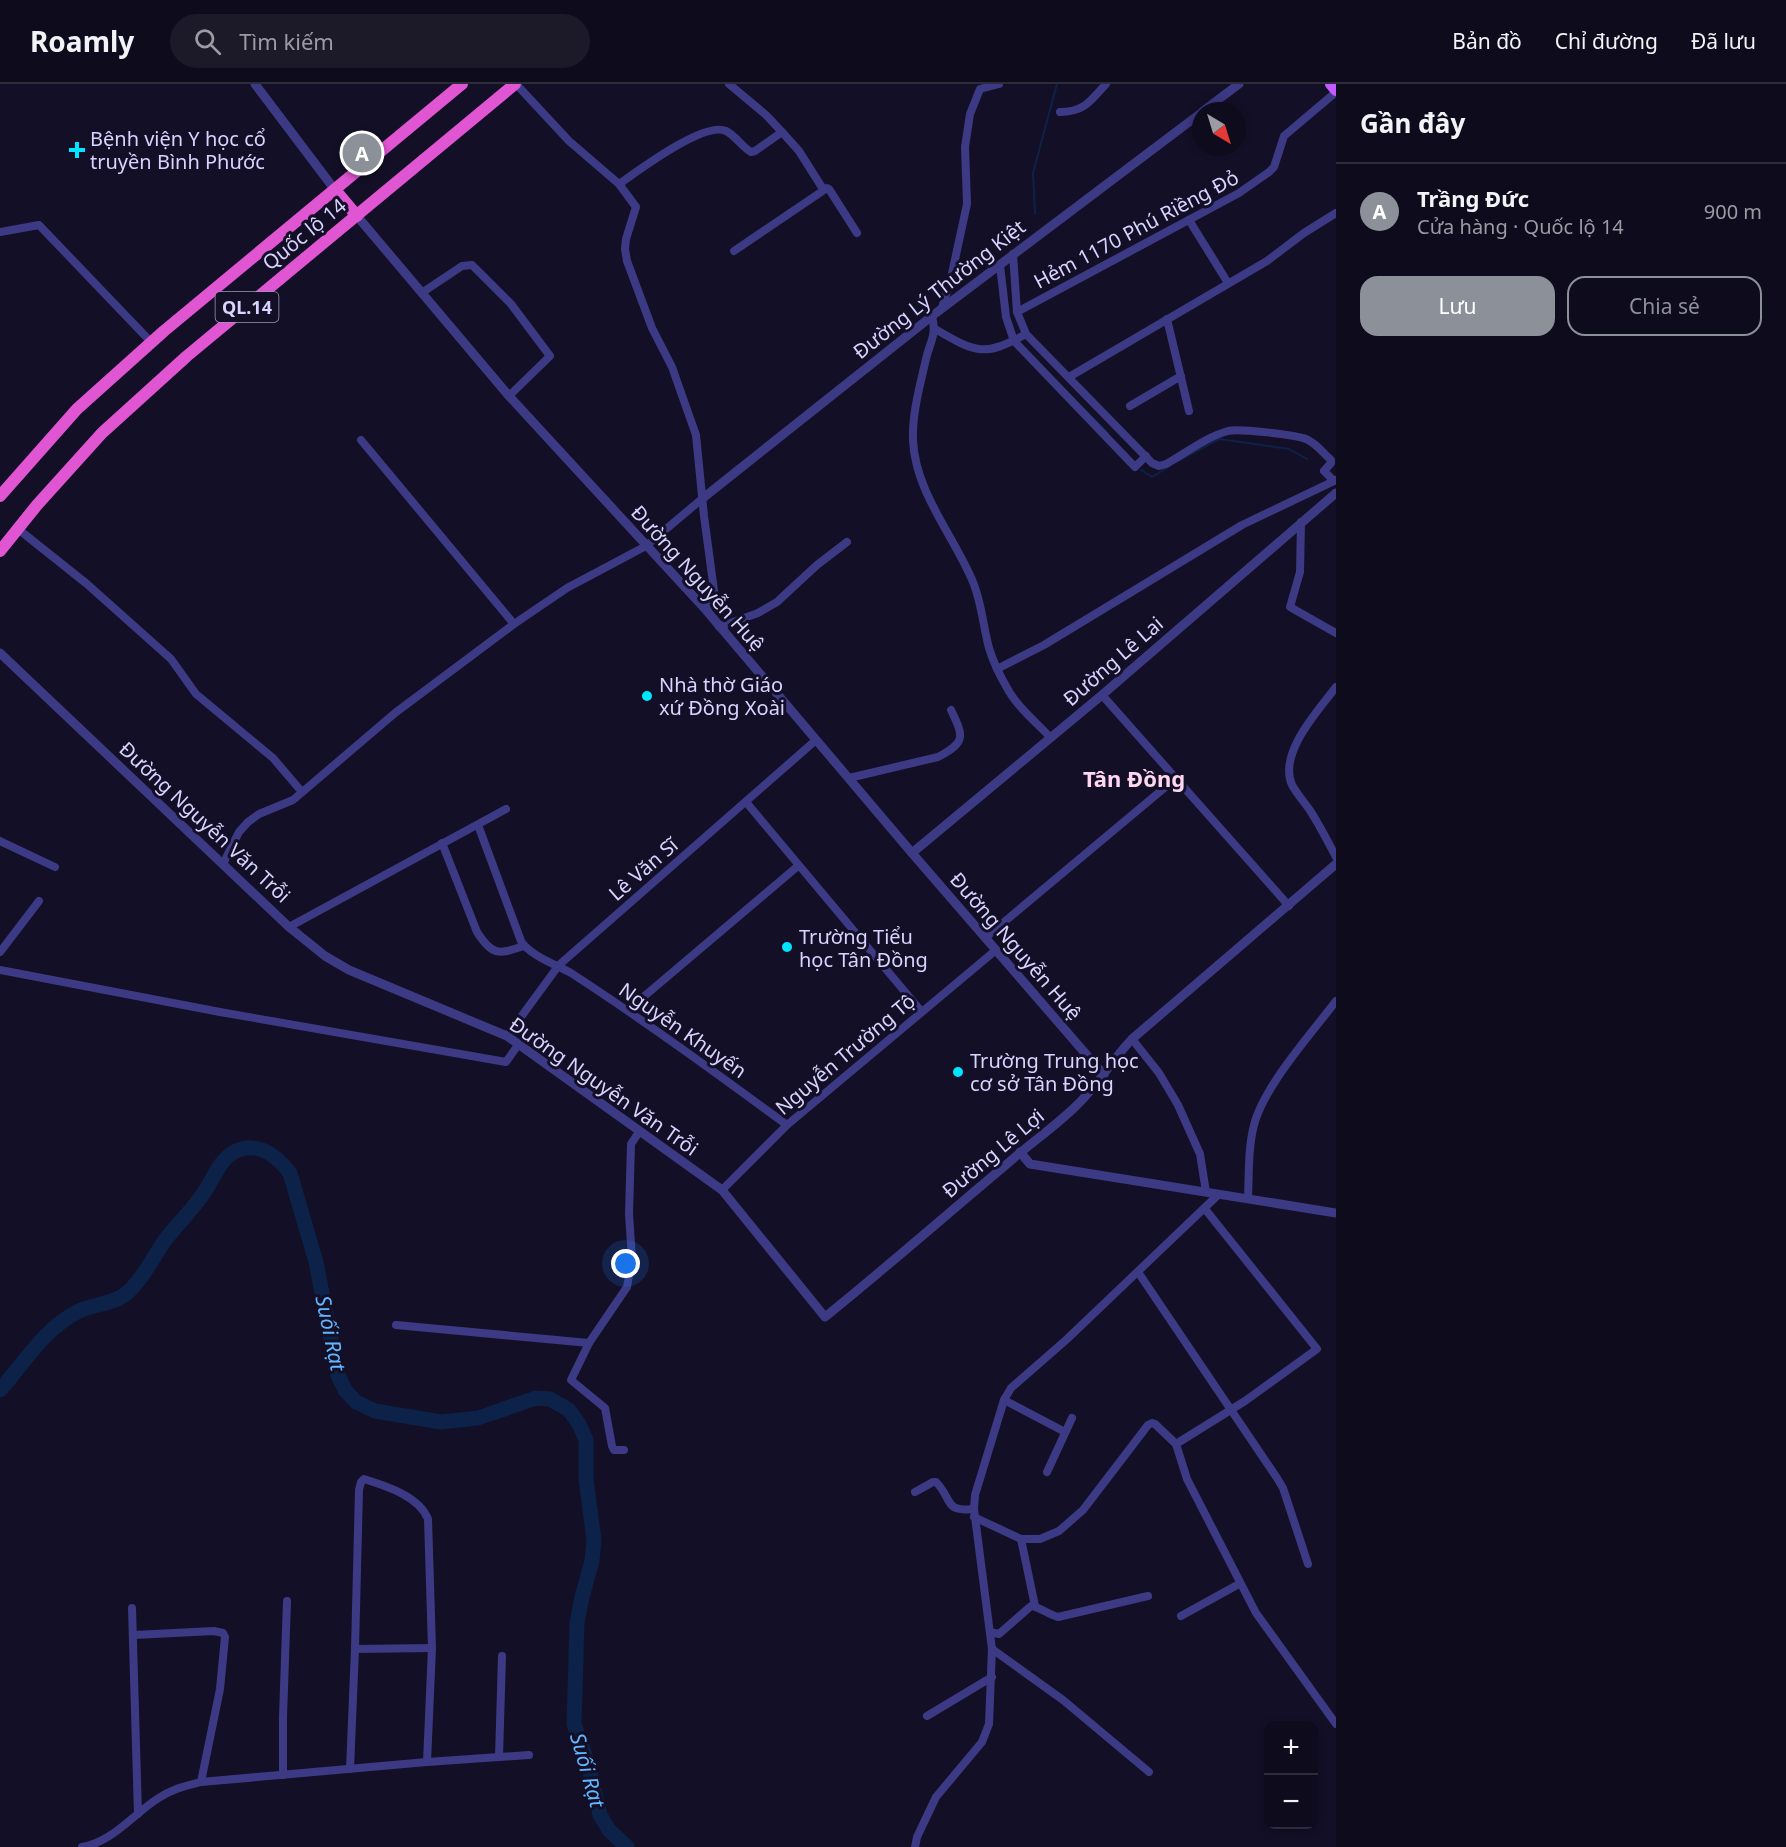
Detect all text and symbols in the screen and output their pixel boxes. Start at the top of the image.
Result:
search box [170,14,590,68]
text: Roamly [30,22,134,60]
icon: search [191,25,224,58]
text: Tìm kiếm [239,26,334,56]
text: Bản đồ [1452,27,1522,55]
text: Chỉ đường [1555,27,1658,55]
text: Đã lưu [1691,27,1756,55]
north arrow [1192,102,1246,156]
text: Gần đây [1360,105,1465,141]
place label: Bệnh viện Y học cổ truyền Bình Phước [90,125,266,175]
pin: A [342,130,382,176]
marker: Bệnh viện Y học cổ truyền Bình Phước [68,141,86,159]
street label: Hẻm 1170 Phú Riềng Đỏ [1029,163,1243,295]
text: Trầng Đức [1417,183,1529,213]
street label: Quốc lộ 14 [257,192,352,276]
text: A [1373,198,1386,225]
text: 900 m [1704,198,1762,225]
street label: Đường Lý Thường Kiệt [847,213,1031,365]
text: Cửa hàng · Quốc lộ 14 [1417,213,1624,240]
button: Lưu [1360,276,1555,336]
button: Chia sẻ [1567,276,1762,336]
road number: QL.14 [216,292,278,322]
street label: Đường Nguyễn Huệ [625,499,771,657]
street label: Đường Lê Lai [1057,610,1169,712]
place label: Nhà thờ Giáo xứ Đồng Xoài [659,671,785,721]
marker: Nhà thờ Giáo xứ Đồng Xoài [640,689,654,703]
street label: Đường Nguyễn Văn Trỗi [114,735,296,909]
district label: Tân Đồng [1083,763,1185,793]
street label: Lê Văn Sĩ [603,830,685,907]
street label: Đường Nguyễn Huệ [944,866,1088,1026]
place label: Trường Tiểu học Tân Đồng [799,923,928,973]
marker: Trường Tiểu học Tân Đồng [780,940,794,954]
street label: Nguyễn Khuyến [614,976,752,1084]
street label: Nguyễn Trường Tộ [769,987,921,1121]
street label: Đường Nguyễn Văn Trỗi [504,1010,704,1162]
place label: Trường Trung học cơ sở Tân Đồng [970,1047,1139,1097]
marker: Trường Trung học cơ sở Tân Đồng [951,1065,965,1079]
street label: Đường Lê Lợi [936,1102,1050,1204]
your location [611,1249,640,1278]
water label: Suối Rạt [309,1293,353,1374]
map controls [1264,1721,1318,1829]
button: + [1264,1721,1318,1775]
water label: Suối Rạt [564,1729,612,1812]
button: − [1264,1775,1318,1829]

